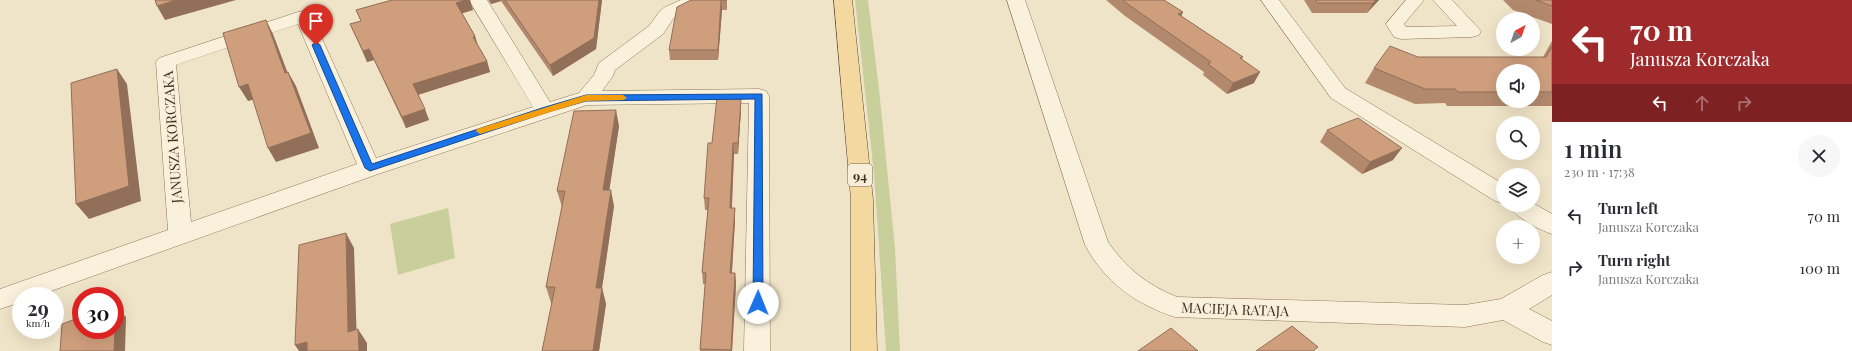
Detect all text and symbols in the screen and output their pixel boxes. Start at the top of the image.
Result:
pin [299,4,333,45]
icon: arrive [305,10,327,32]
text: 70 m [1630,11,1693,48]
north arrow [1496,12,1540,56]
map controls [1496,12,1540,264]
icon: left [1564,16,1616,68]
text: Janusza Korczaka [1630,47,1770,71]
button: sound [1496,64,1540,108]
street label: JANUSZA KORCZAKA [158,70,186,205]
icon: left [1649,92,1671,114]
icon: ahead [1691,92,1713,114]
icon: right [1733,92,1755,114]
button: search [1496,116,1540,160]
text: 1 min [1564,132,1622,164]
button: close [1798,135,1840,177]
text: 230 m · 17:38 [1564,163,1635,180]
road number: 94 [848,164,872,186]
button: layers [1496,168,1540,212]
text: Turn left [1598,198,1659,218]
icon: left [1564,205,1586,227]
text: 70 m [1808,206,1840,226]
text: Janusza Korczaka [1598,218,1699,235]
button: + [1496,220,1540,264]
text: Turn right [1598,250,1671,270]
icon: right [1564,257,1586,279]
text: 100 m [1799,258,1840,278]
text: Janusza Korczaka [1598,270,1699,287]
position arrow [737,282,779,324]
speed limit sign: 30 [72,287,124,339]
text: 29 [27,294,49,321]
street label: MACIEJA RATAJA [1181,298,1289,320]
text: km/h [26,316,50,330]

